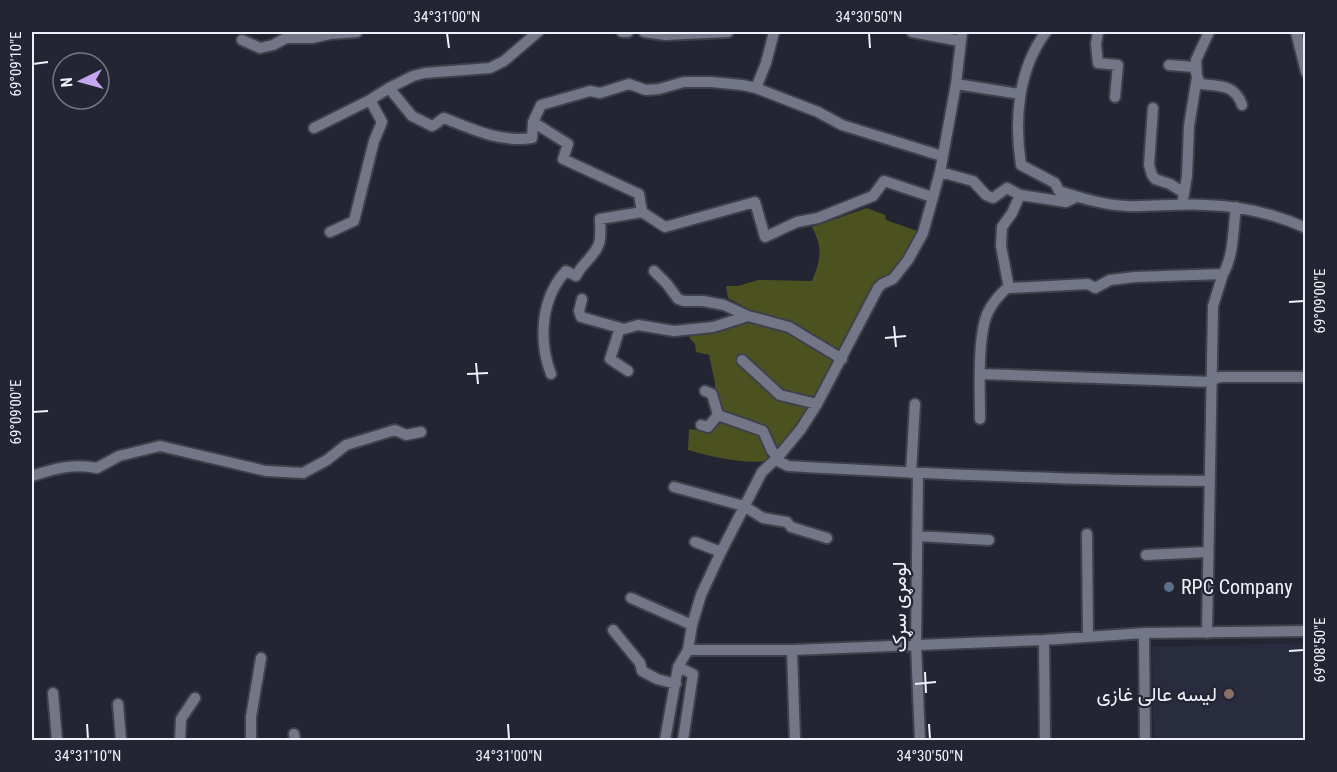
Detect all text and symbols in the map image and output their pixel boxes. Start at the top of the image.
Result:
text: 34°31'00"N [414,8,480,26]
text: 34°30'50"N [836,8,902,26]
text: 69°09'10"E [7,32,25,96]
north arrow [51,51,111,111]
text: N [57,77,76,88]
text: 69°09'00"E [1311,269,1329,333]
text: 69°09'00"E [7,380,25,444]
street label: لومړی سړک [887,562,913,652]
place label: RPC Company [1181,575,1293,599]
marker: RPC Company [1162,580,1176,594]
text: 69°08'50"E [1311,618,1329,682]
place label: لیسه عالی غازی [1097,682,1217,707]
marker: لیسه عالی غازی [1222,687,1236,701]
text: 34°31'10"N [55,747,121,765]
text: 34°31'00"N [476,747,542,765]
text: 34°30'50"N [897,747,963,765]

